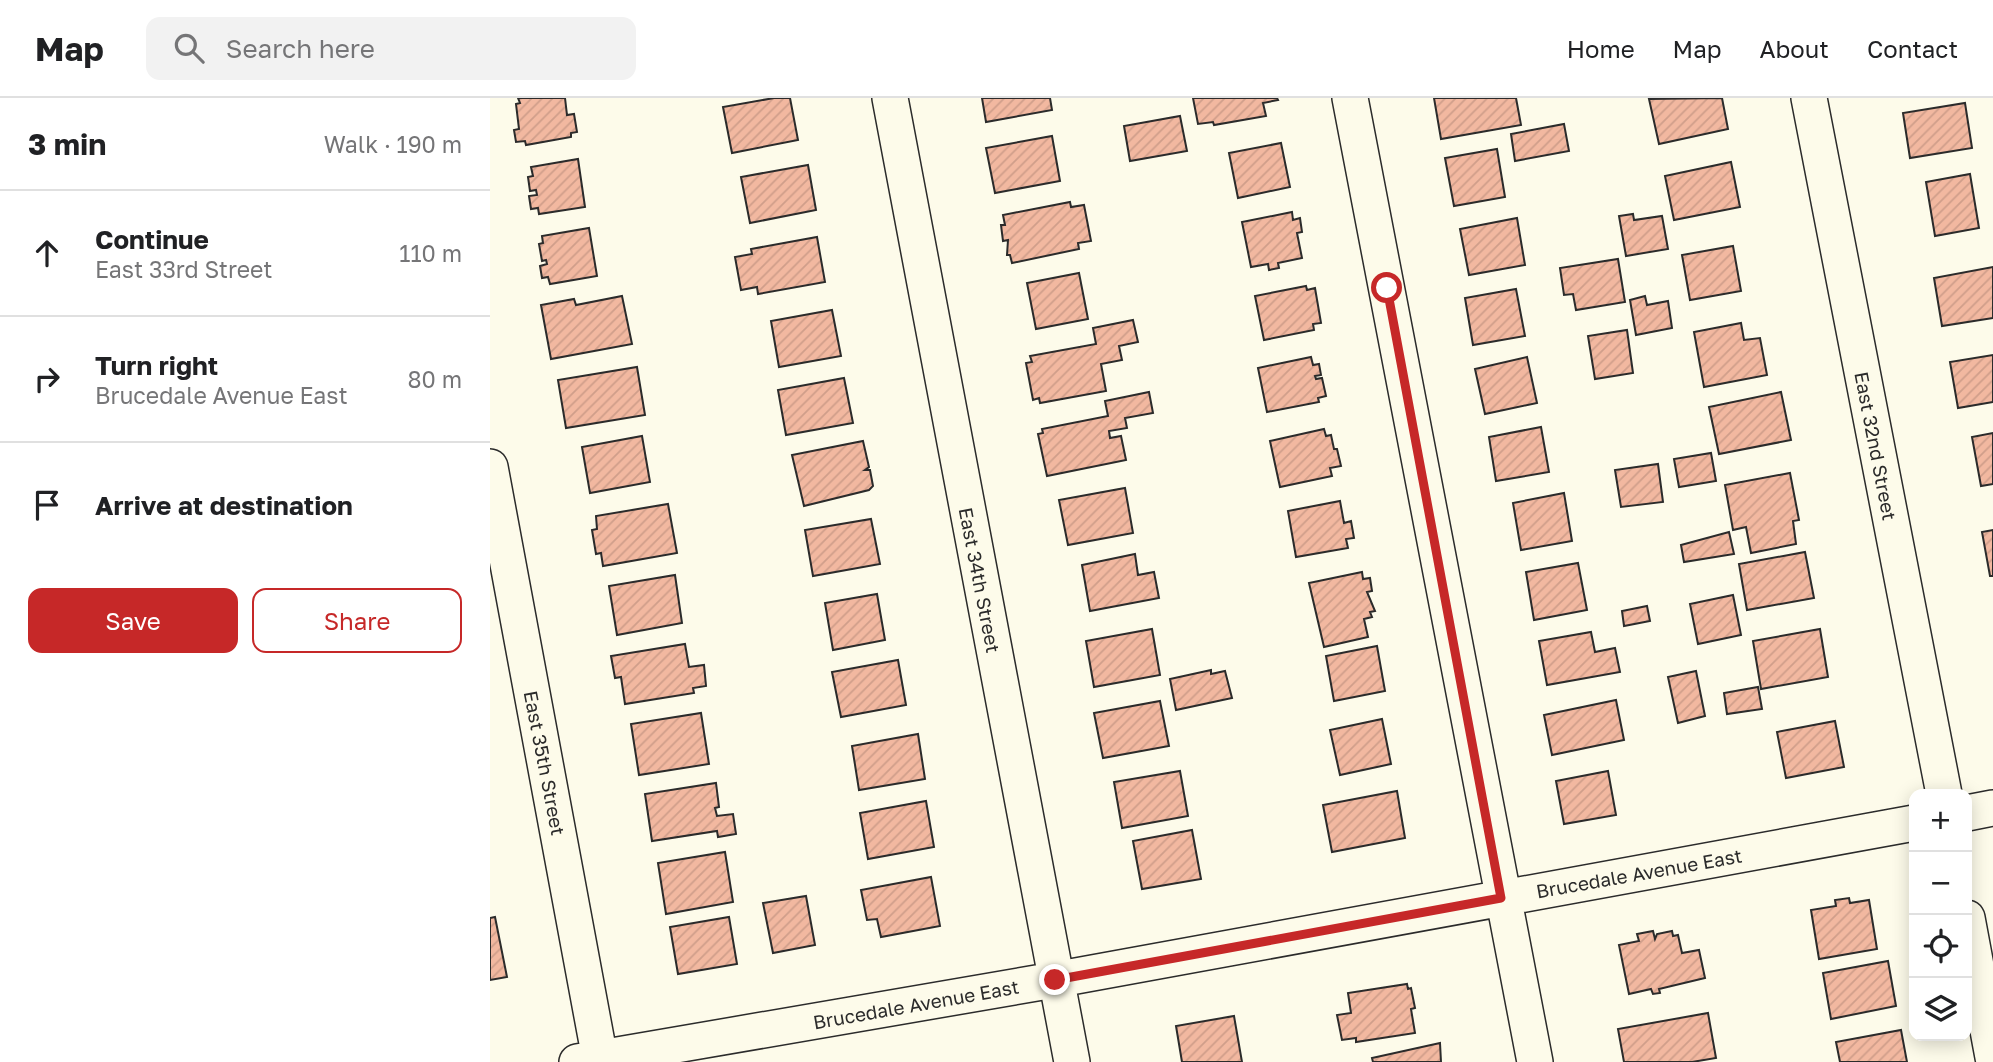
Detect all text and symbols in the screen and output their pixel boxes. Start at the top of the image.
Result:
search box [146,17,636,80]
text: Map [35,29,104,68]
icon: search [170,29,208,67]
text: Search here [226,33,375,64]
text: Home [1567,34,1635,63]
text: Map [1673,34,1722,63]
text: About [1760,34,1829,63]
text: Contact [1867,34,1958,63]
text: 3 min [28,126,106,162]
text: Walk · 190 m [324,130,462,158]
text: Continue [95,224,209,255]
icon: ahead [28,234,66,272]
text: 110 m [399,239,462,267]
text: East 33rd Street [95,255,273,283]
route start [1371,272,1402,303]
text: Turn right [95,350,218,381]
icon: right [28,360,66,398]
text: 80 m [408,365,462,393]
street label: East 32nd Street [1850,370,1902,522]
text: Brucedale Avenue East [95,381,348,409]
icon: arrive [28,486,66,524]
text: Arrive at destination [95,490,353,521]
street label: East 34th Street [955,505,1005,655]
button: Save [28,588,238,653]
button: Share [252,588,462,653]
street label: East 35th Street [520,689,570,837]
map controls [1909,789,1972,1041]
button: + [1909,789,1972,852]
street label: Brucedale Avenue East [1534,844,1744,902]
button: − [1909,852,1972,915]
button: locate [1909,915,1972,978]
route end [1039,964,1070,995]
street label: Brucedale Avenue East [811,975,1021,1033]
button: layers [1909,978,1972,1041]

